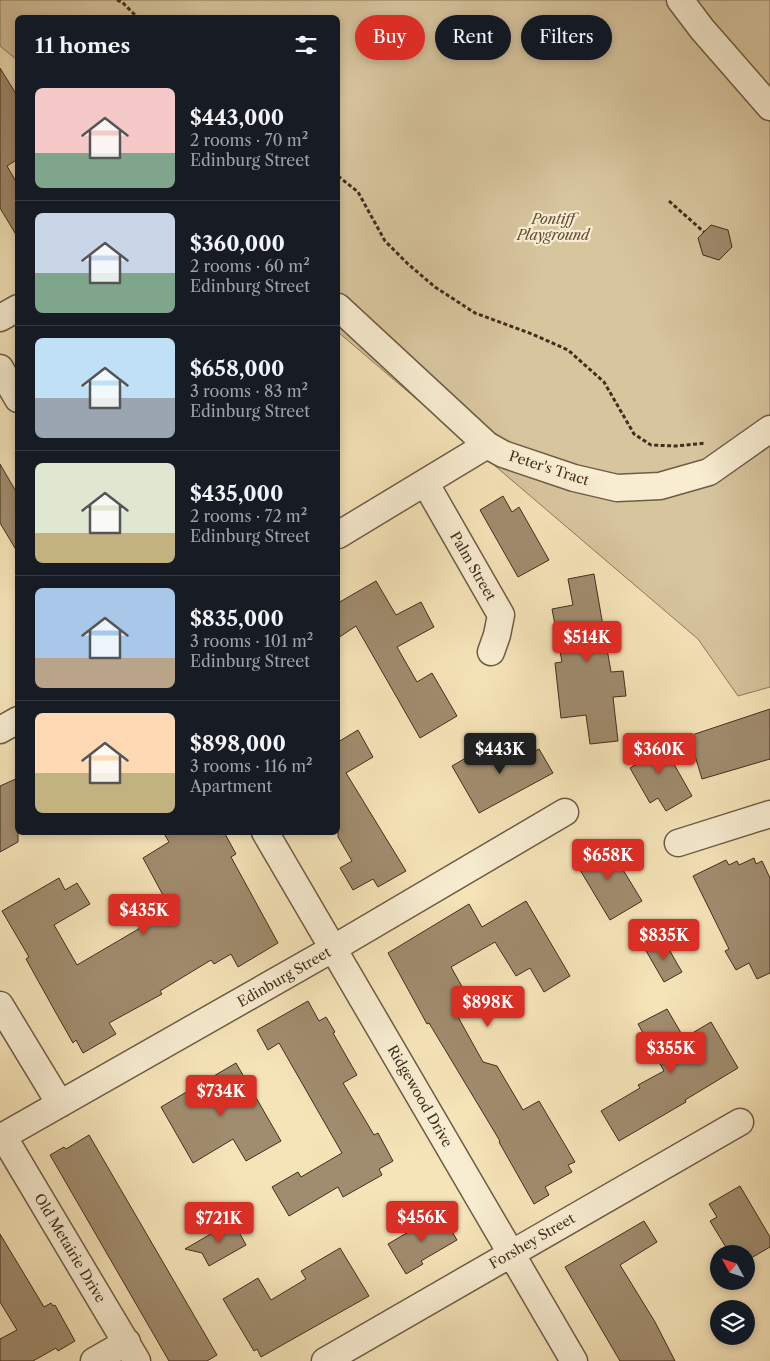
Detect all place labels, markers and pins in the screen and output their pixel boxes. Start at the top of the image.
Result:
pin: $514K [552,620,622,663]
pin: $443K [465,732,535,775]
pin: $360K [624,732,694,775]
pin: $658K [573,838,643,881]
pin: $435K [109,894,179,936]
pin: $835K [629,918,699,961]
pin: $898K [453,986,523,1028]
pin: $355K [636,1032,706,1074]
pin: $734K [186,1074,256,1117]
pin: $456K [387,1200,457,1243]
pin: $721K [184,1202,254,1244]

